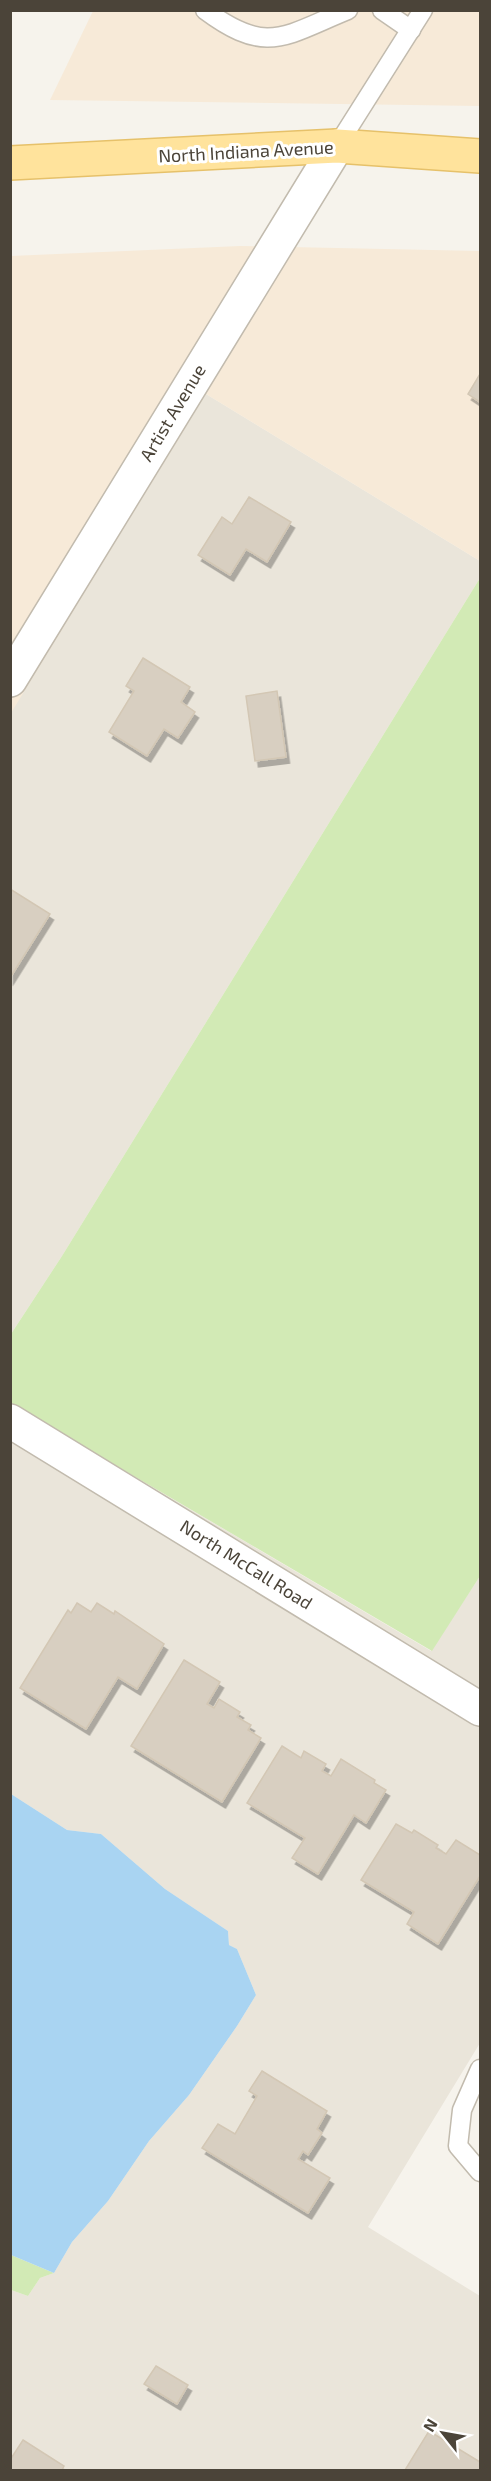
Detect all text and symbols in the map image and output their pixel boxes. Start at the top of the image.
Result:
street label: North Indiana Avenue [158,135,334,167]
street label: Artist Avenue [134,360,210,465]
street label: North McCall Road [176,1515,317,1614]
north arrow [413,2403,473,2463]
text: N [419,2415,441,2435]

